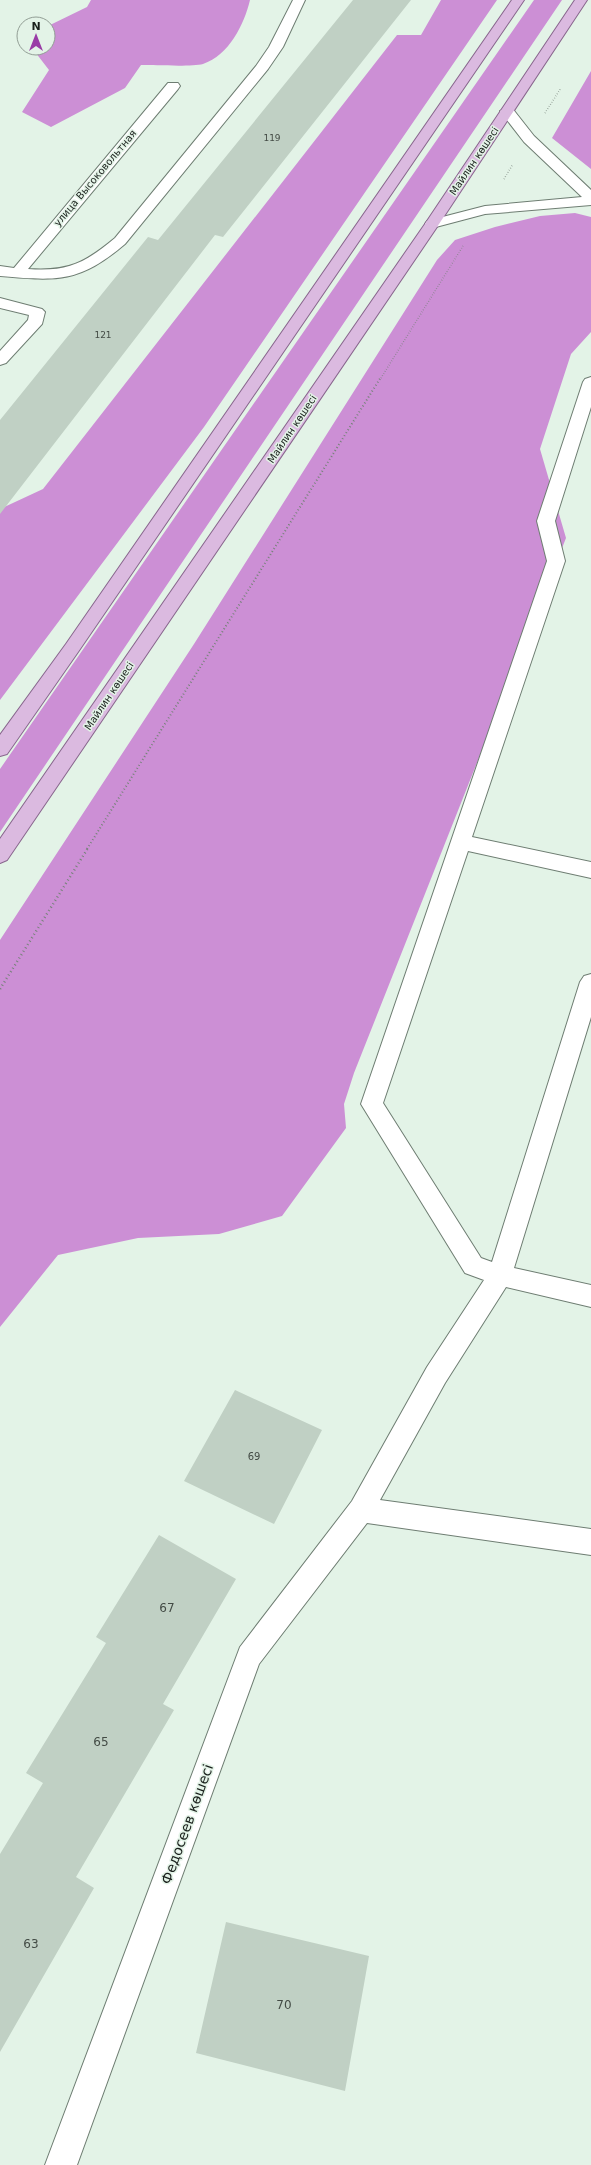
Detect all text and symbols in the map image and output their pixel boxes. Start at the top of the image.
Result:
north arrow [16,16,56,56]
text: N [31,20,41,33]
street label: Майлин көшесі [447,125,501,197]
street label: улица Высоковольтная [51,128,139,228]
house number: 119 [263,133,281,143]
house number: 121 [94,330,112,340]
street label: Майлин көшесі [265,393,319,465]
street label: Майлин көшесі [82,660,136,732]
house number: 69 [248,1451,260,1462]
house number: 67 [159,1601,175,1615]
house number: 65 [93,1735,109,1749]
street label: Федосеев көшесі [158,1762,216,1886]
house number: 63 [23,1937,39,1951]
house number: 70 [276,1998,292,2012]

